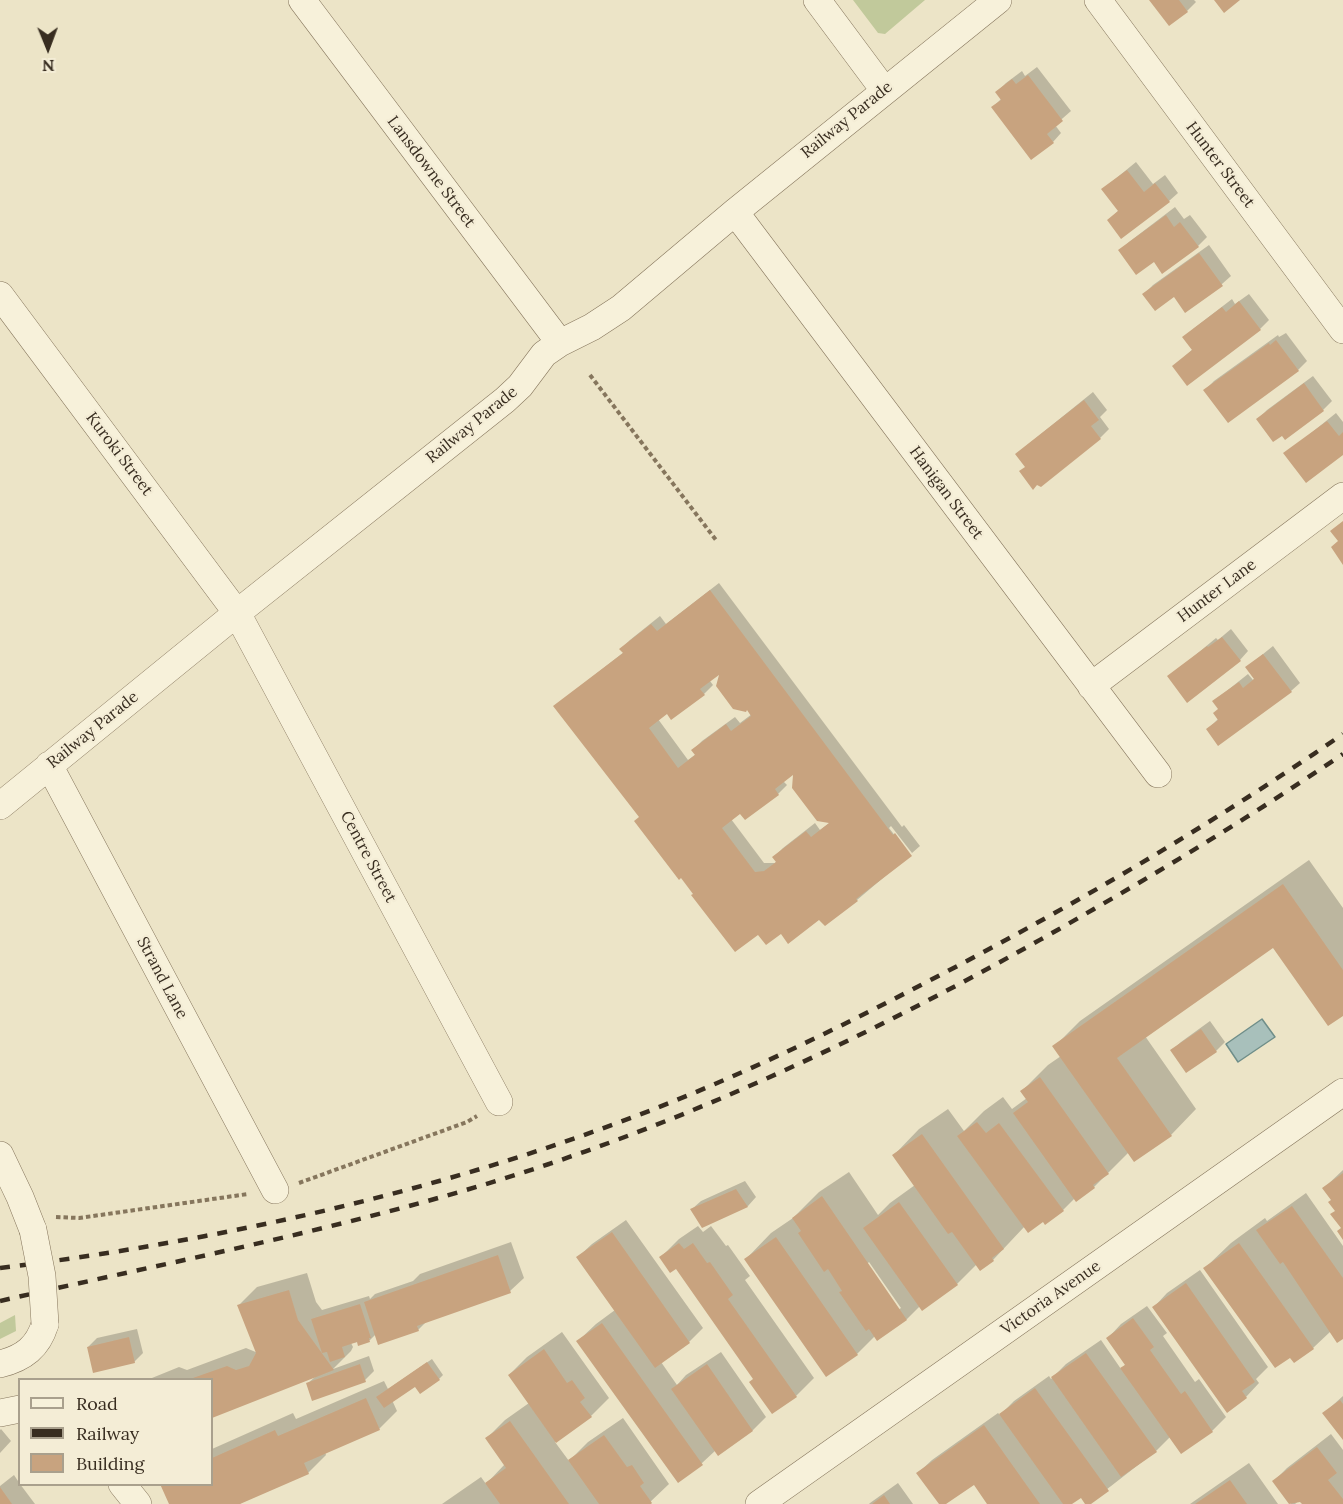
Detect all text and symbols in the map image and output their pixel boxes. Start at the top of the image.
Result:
north arrow [18,18,78,78]
text: N [42,56,55,76]
street label: Railway Parade [798,77,896,163]
street label: Lansdowne Street [383,113,479,231]
street label: Hunter Street [1181,118,1259,212]
street label: Railway Parade [423,382,521,468]
street label: Kuroki Street [81,409,157,499]
street label: Hanigan Street [905,443,987,543]
street label: Hunter Lane [1174,555,1260,627]
street label: Railway Parade [44,687,142,773]
street label: Centre Street [336,808,400,906]
street label: Strand Lane [132,934,192,1022]
street label: Victoria Avenue [998,1257,1104,1339]
legend [18,1378,213,1486]
text: Road [76,1392,118,1415]
text: Railway [76,1422,139,1445]
text: Building [76,1452,144,1475]

